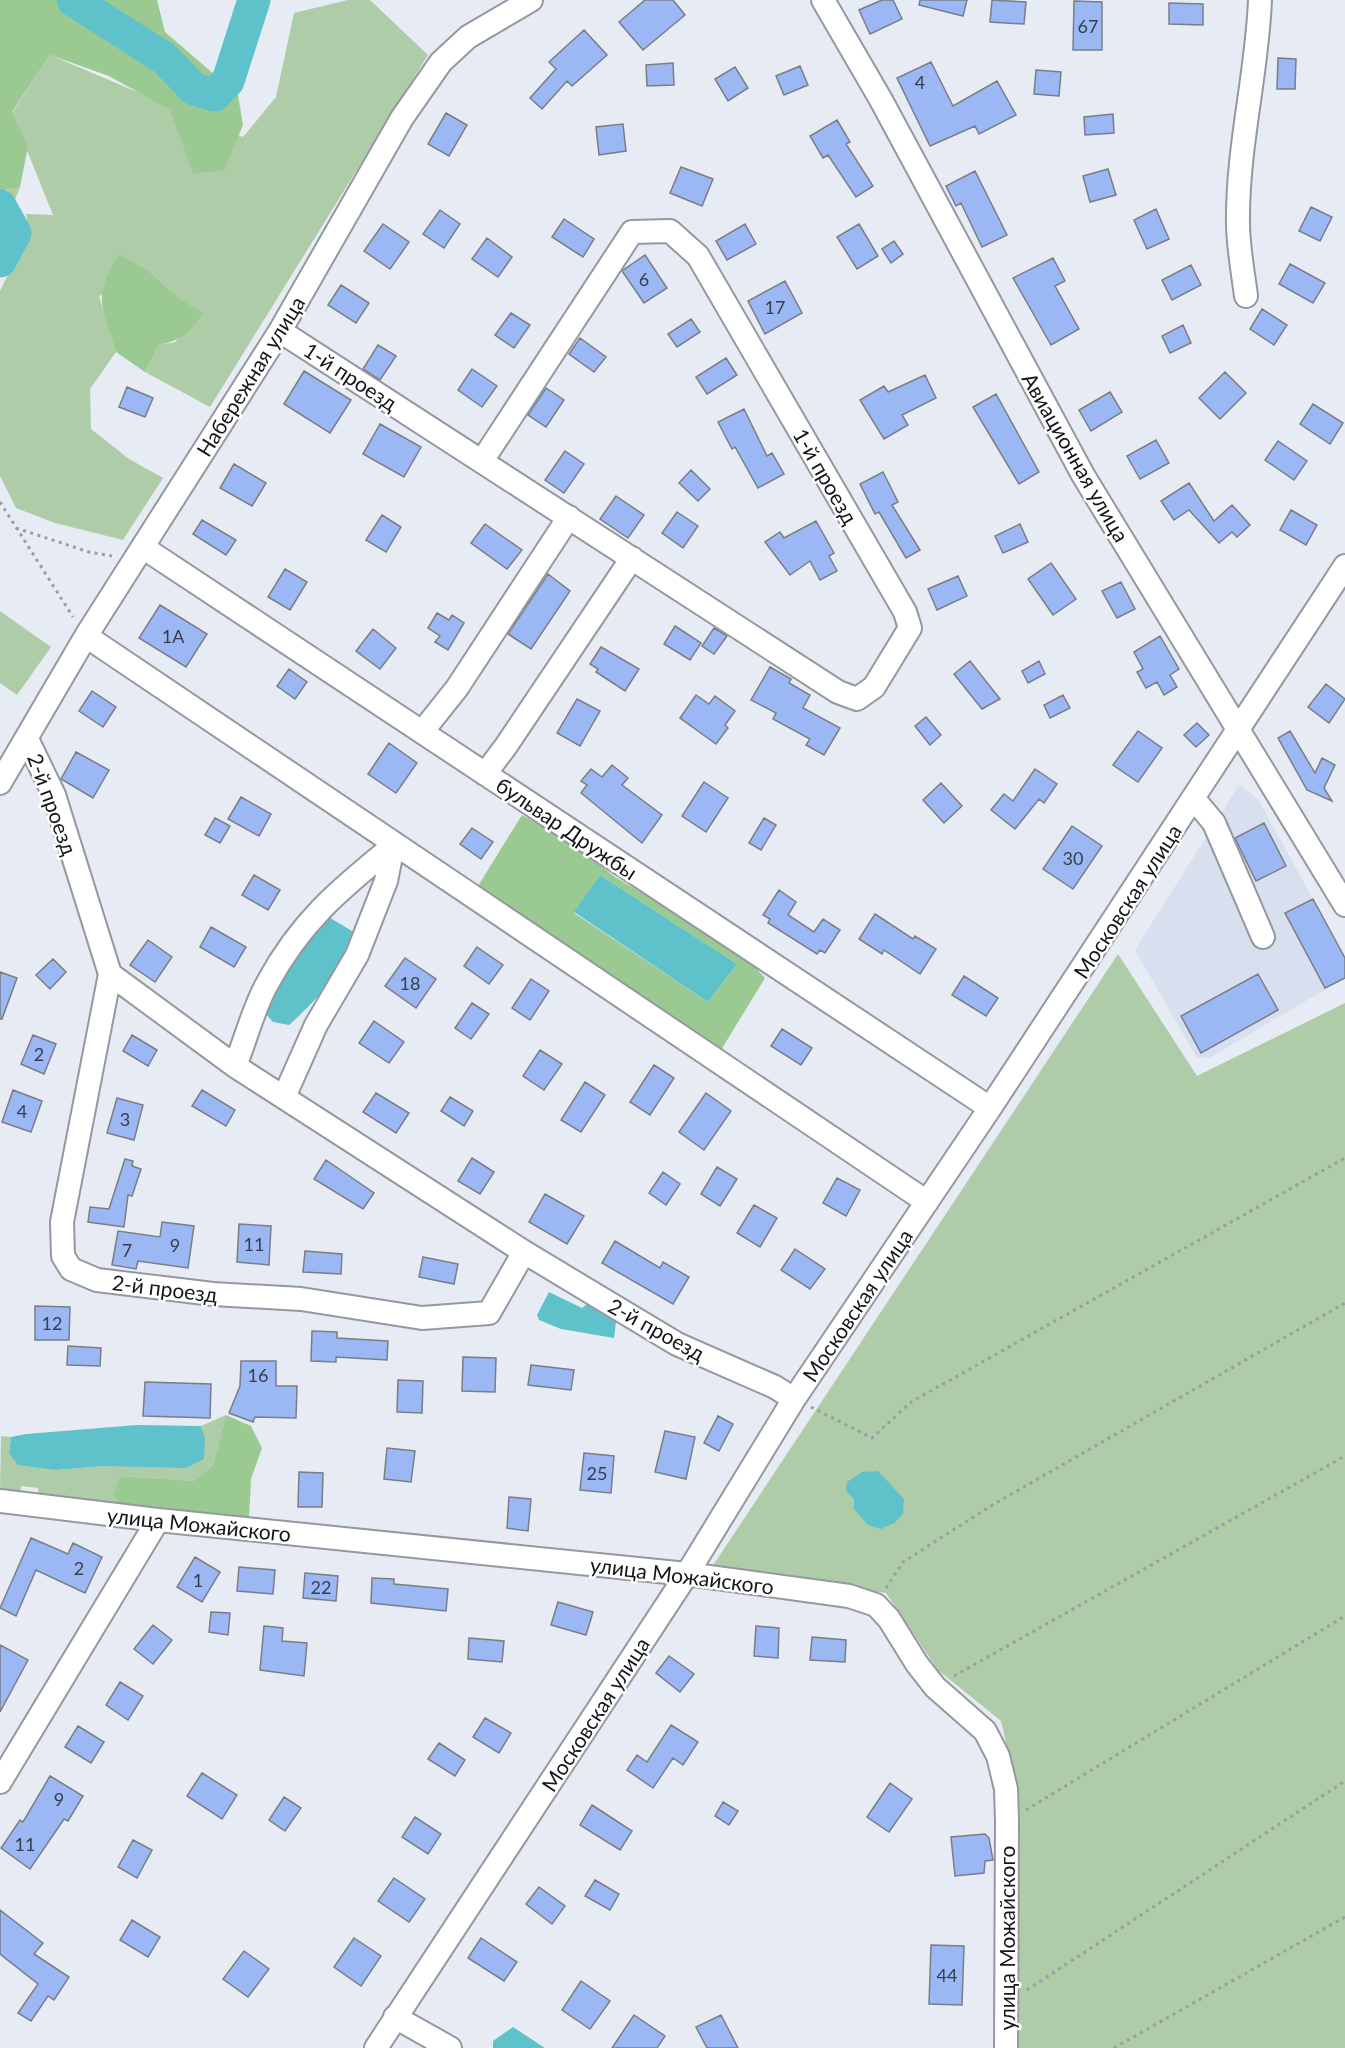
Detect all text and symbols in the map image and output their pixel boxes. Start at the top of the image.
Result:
house number: 67 [1078,15,1098,37]
house number: 4 [915,71,925,93]
house number: 6 [639,268,649,290]
street label: Набережная улица [191,291,309,461]
house number: 17 [765,296,785,318]
street label: 1-й проезд [300,337,402,415]
street label: Авиационная улица [1017,368,1135,546]
street label: 1-й проезд [789,424,863,528]
house number: 1А [162,625,185,647]
street label: 2-й проезд [23,750,83,858]
street label: бульвар Дружбы [492,772,642,884]
street label: Московская улица [1068,819,1186,983]
house number: 30 [1063,847,1083,869]
house number: 18 [400,972,420,994]
house number: 2 [34,1043,44,1065]
house number: 4 [17,1100,27,1122]
house number: 3 [120,1108,130,1130]
street label: Московская улица [797,1224,917,1386]
house number: 11 [244,1233,264,1255]
house number: 9 [170,1234,180,1256]
house number: 7 [122,1239,132,1261]
street label: 2-й проезд [111,1269,219,1307]
street label: 2-й проезд [604,1292,710,1366]
house number: 12 [42,1312,62,1334]
house number: 16 [248,1364,268,1386]
house number: 25 [587,1462,607,1484]
street label: улица Можайского [106,1502,292,1546]
street label: улица Можайского [589,1551,775,1599]
house number: 2 [74,1557,84,1579]
house number: 1 [193,1569,203,1591]
house number: 22 [311,1576,331,1598]
street label: Московская улица [536,1632,654,1796]
house number: 9 [54,1788,64,1810]
house number: 11 [15,1833,35,1855]
street label: улица Можайского [994,1845,1019,2030]
house number: 44 [937,1964,957,1986]

